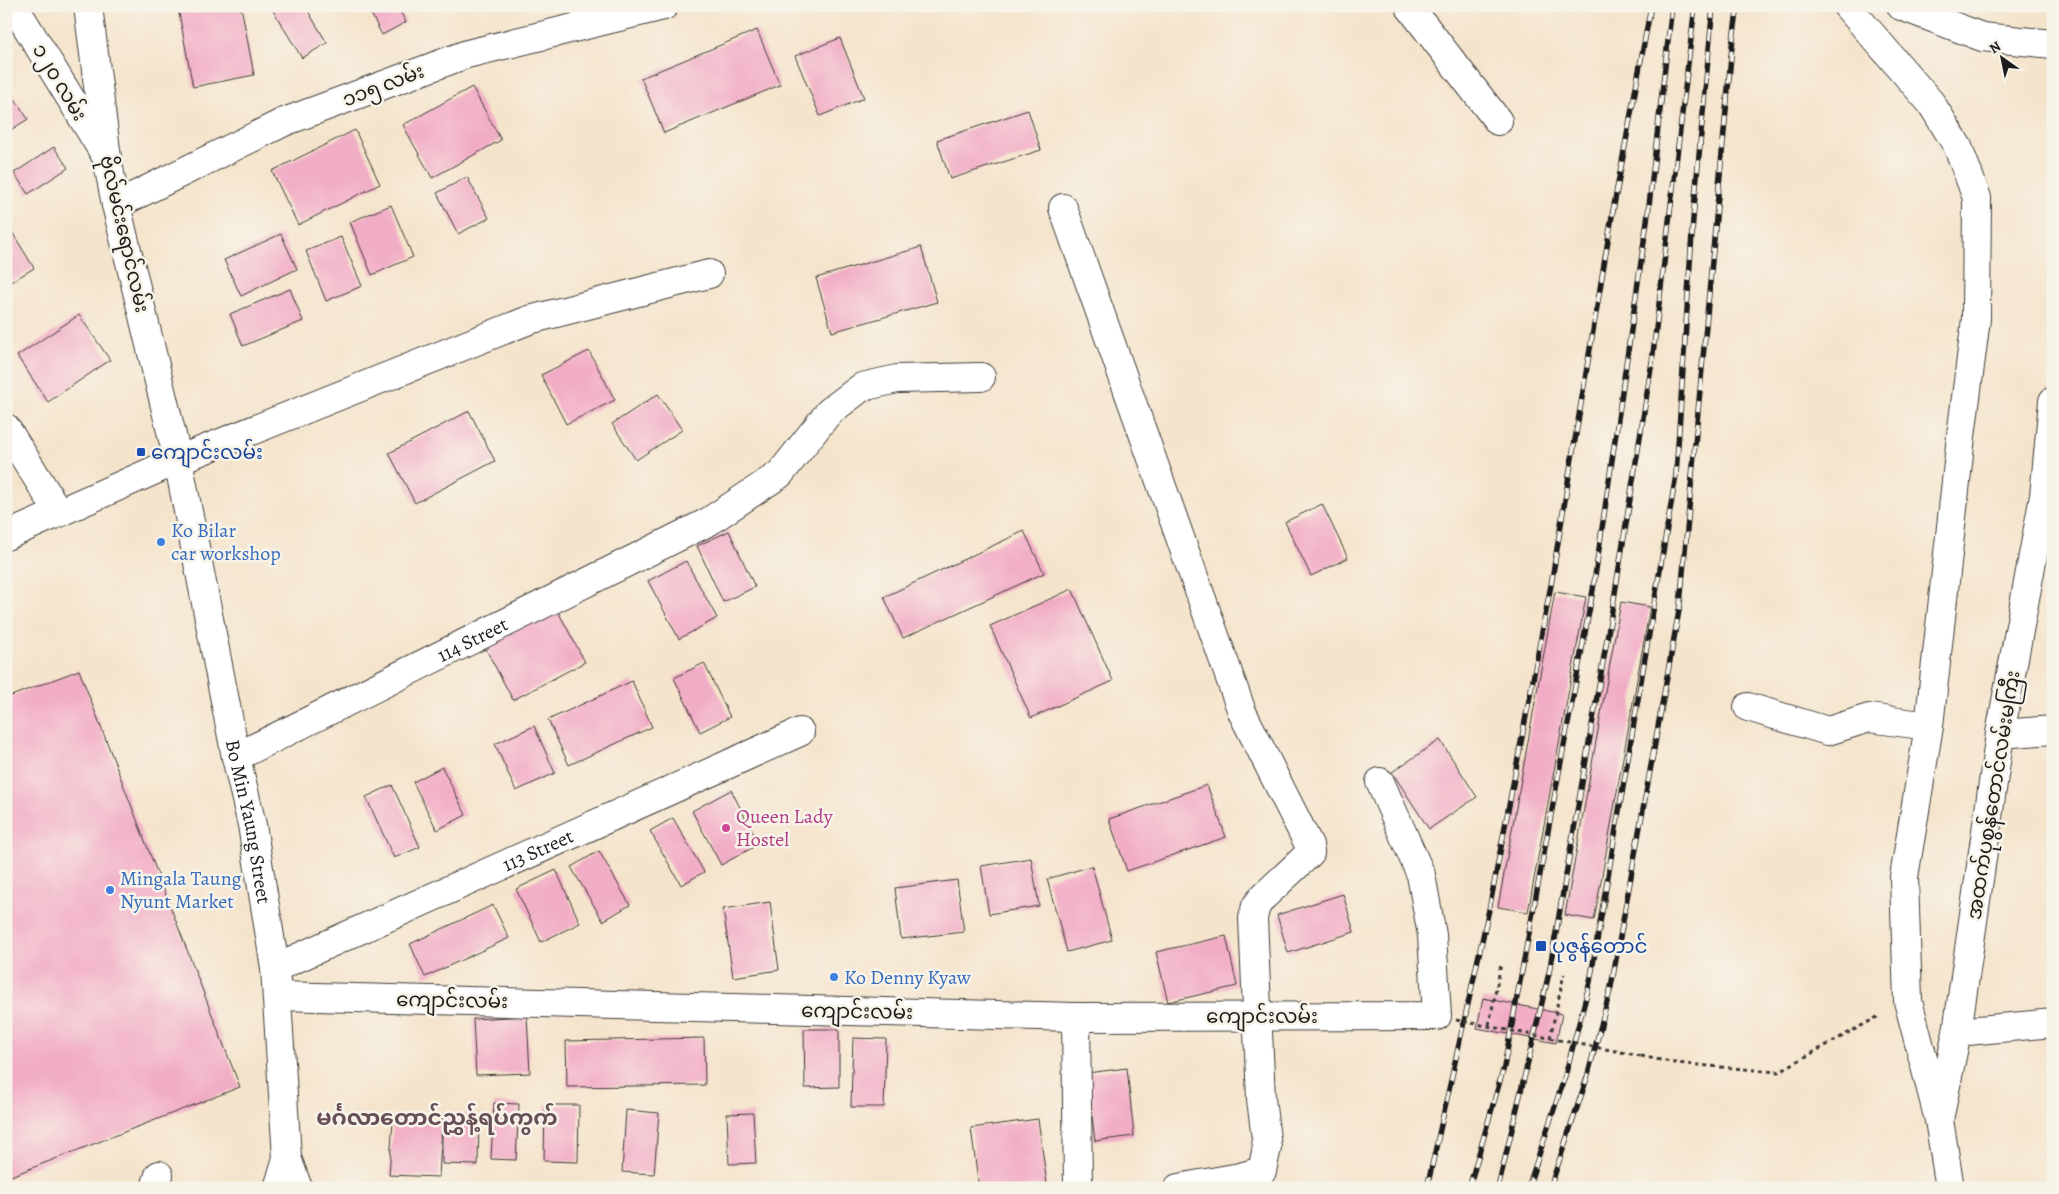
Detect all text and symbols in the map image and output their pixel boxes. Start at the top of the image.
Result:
north arrow [1976,32,2026,82]
text: N [1986,37,2005,58]
street label: ၁၂၀ လမ်း [24,38,94,127]
street label: ၁၁၅ လမ်း [338,57,429,115]
street label: ဗိုလ်မင်းရောင်လမ်း [90,153,157,316]
place label: ကျောင်းလမ်း [151,438,263,468]
marker: ကျောင်းလမ်း [135,446,147,458]
place label: Ko Bilar car workshop [171,517,281,567]
marker: Ko Bilar car workshop [155,536,167,548]
street label: 114 Street [433,611,513,669]
street label: အထက်ပုစွန်တောင်လမ်းမကြီး [1959,668,2030,922]
street label: Bo Min Yaung Street [219,737,278,906]
place label: Queen Lady Hostel [736,803,834,853]
street label: 113 Street [498,822,578,878]
marker: Queen Lady Hostel [720,822,732,834]
place label: Mingala Taung Nyunt Market [120,865,242,915]
marker: Mingala Taung Nyunt Market [104,884,116,896]
place label: ပုဇွန်တောင် [1552,932,1648,963]
marker: ပုဇွန်တောင် [1534,939,1548,953]
place label: Ko Denny Kyaw [844,964,972,991]
marker: Ko Denny Kyaw [828,971,840,983]
street label: ကျောင်းလမ်း [396,985,508,1017]
street label: ကျောင်းလမ်း [801,996,913,1028]
street label: ကျောင်းလမ်း [1206,1002,1318,1032]
district label: မင်္ဂလာတောင်ညွှန့်ရပ်ကွက် [316,1102,558,1135]

